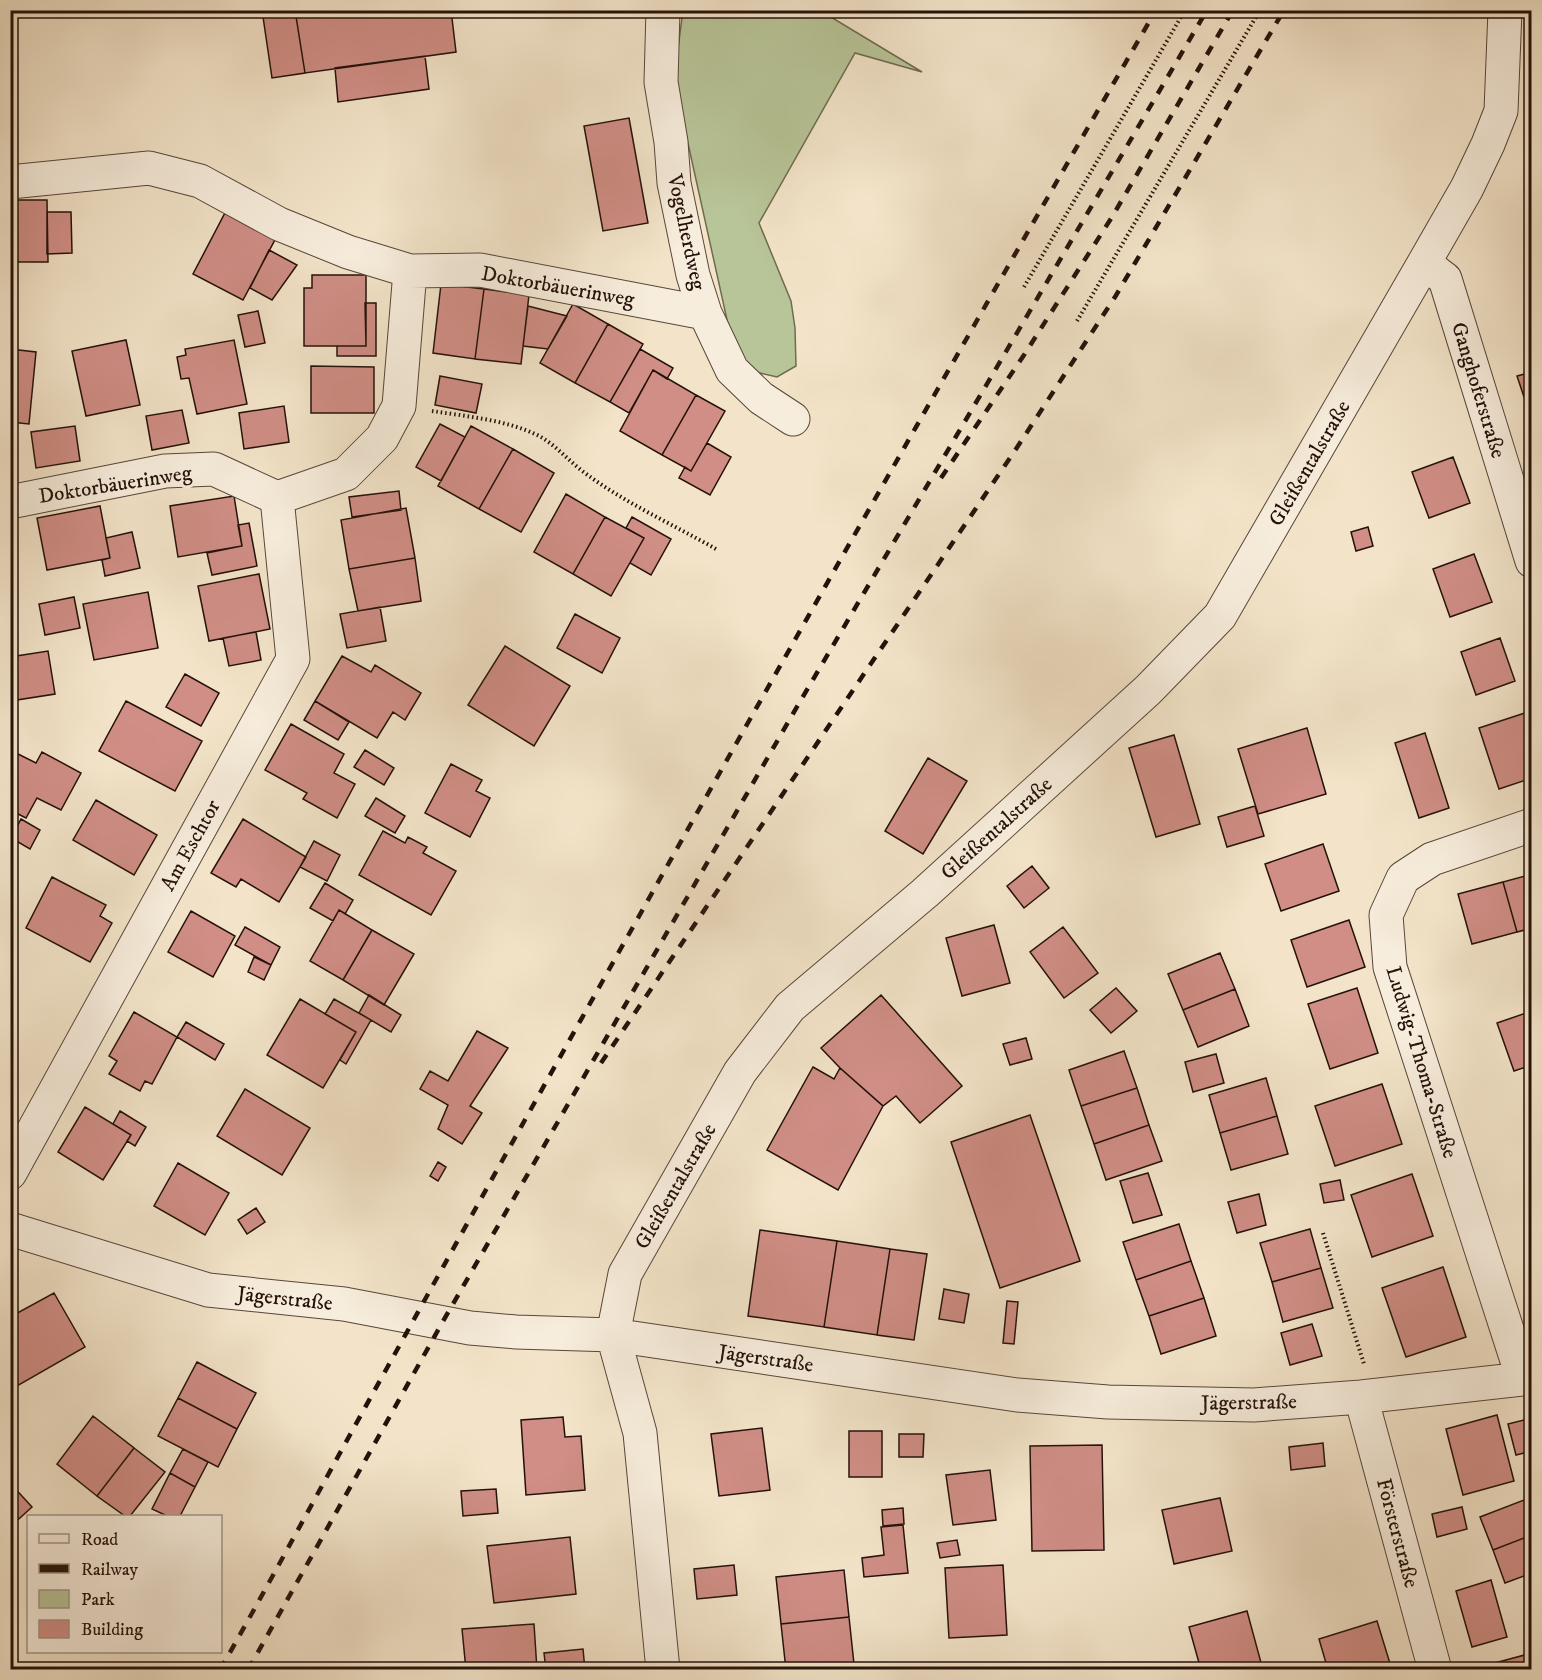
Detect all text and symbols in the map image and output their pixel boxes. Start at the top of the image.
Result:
street label: Vogelherdweg [661,171,711,293]
street label: Doktorbäuerinweg [479,261,637,313]
street label: Ganghoferstraße [1445,319,1511,462]
street label: Gleißentalstraße [1263,396,1357,531]
street label: Doktorbäuerinweg [37,460,194,510]
street label: Gleißentalstraße [936,772,1058,886]
street label: Am Eschtor [155,795,227,896]
street label: Ludwig-Thoma-Straße [1379,963,1463,1162]
street label: Gleißentalstraße [629,1119,723,1254]
street label: Jägerstraße [234,1281,334,1317]
street label: Jägerstraße [715,1339,815,1379]
street label: Jägerstraße [1199,1389,1297,1417]
street label: Försterstraße [1370,1476,1424,1591]
legend [27,1515,222,1653]
text: Road [81,1529,118,1551]
text: Railway [81,1559,139,1581]
text: Park [81,1589,115,1611]
text: Building [81,1619,143,1641]

